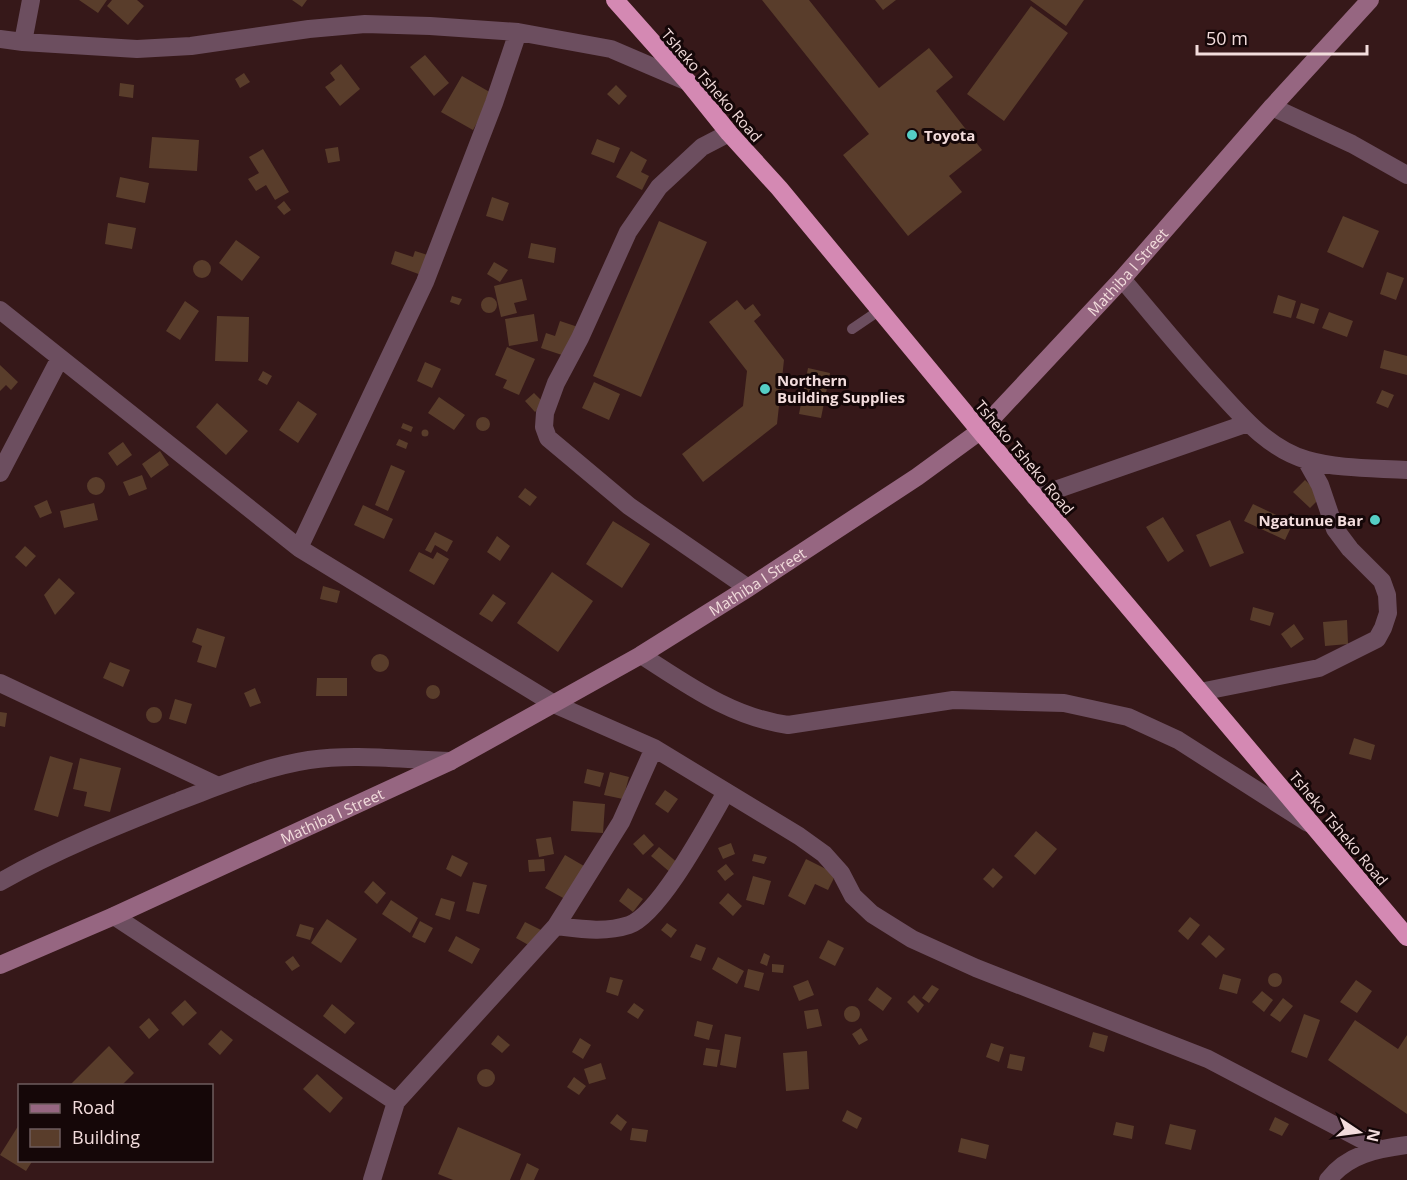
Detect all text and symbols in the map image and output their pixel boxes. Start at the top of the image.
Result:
scale bar [1197,18,1366,56]
street label: Tsheko Tsheko Road [657,24,767,146]
text: 50 m [1206,26,1248,50]
place label: Toyota [924,125,975,145]
marker: Toyota [905,128,919,142]
street label: Mathiba I Street [1083,224,1172,320]
place label: Northern Building Supplies [777,370,905,407]
marker: Northern Building Supplies [758,382,772,396]
street label: Tsheko Tsheko Road [971,396,1079,518]
place label: Ngatunue Bar [1258,510,1363,530]
marker: Ngatunue Bar [1368,513,1382,527]
street label: Mathiba I Street [705,543,810,620]
street label: Tsheko Tsheko Road [1285,767,1393,889]
street label: Mathiba I Street [277,783,387,848]
legend [18,1084,213,1162]
text: Road [72,1095,115,1119]
north arrow [1329,1102,1389,1162]
text: Building [72,1125,140,1149]
text: N [1361,1127,1386,1144]

